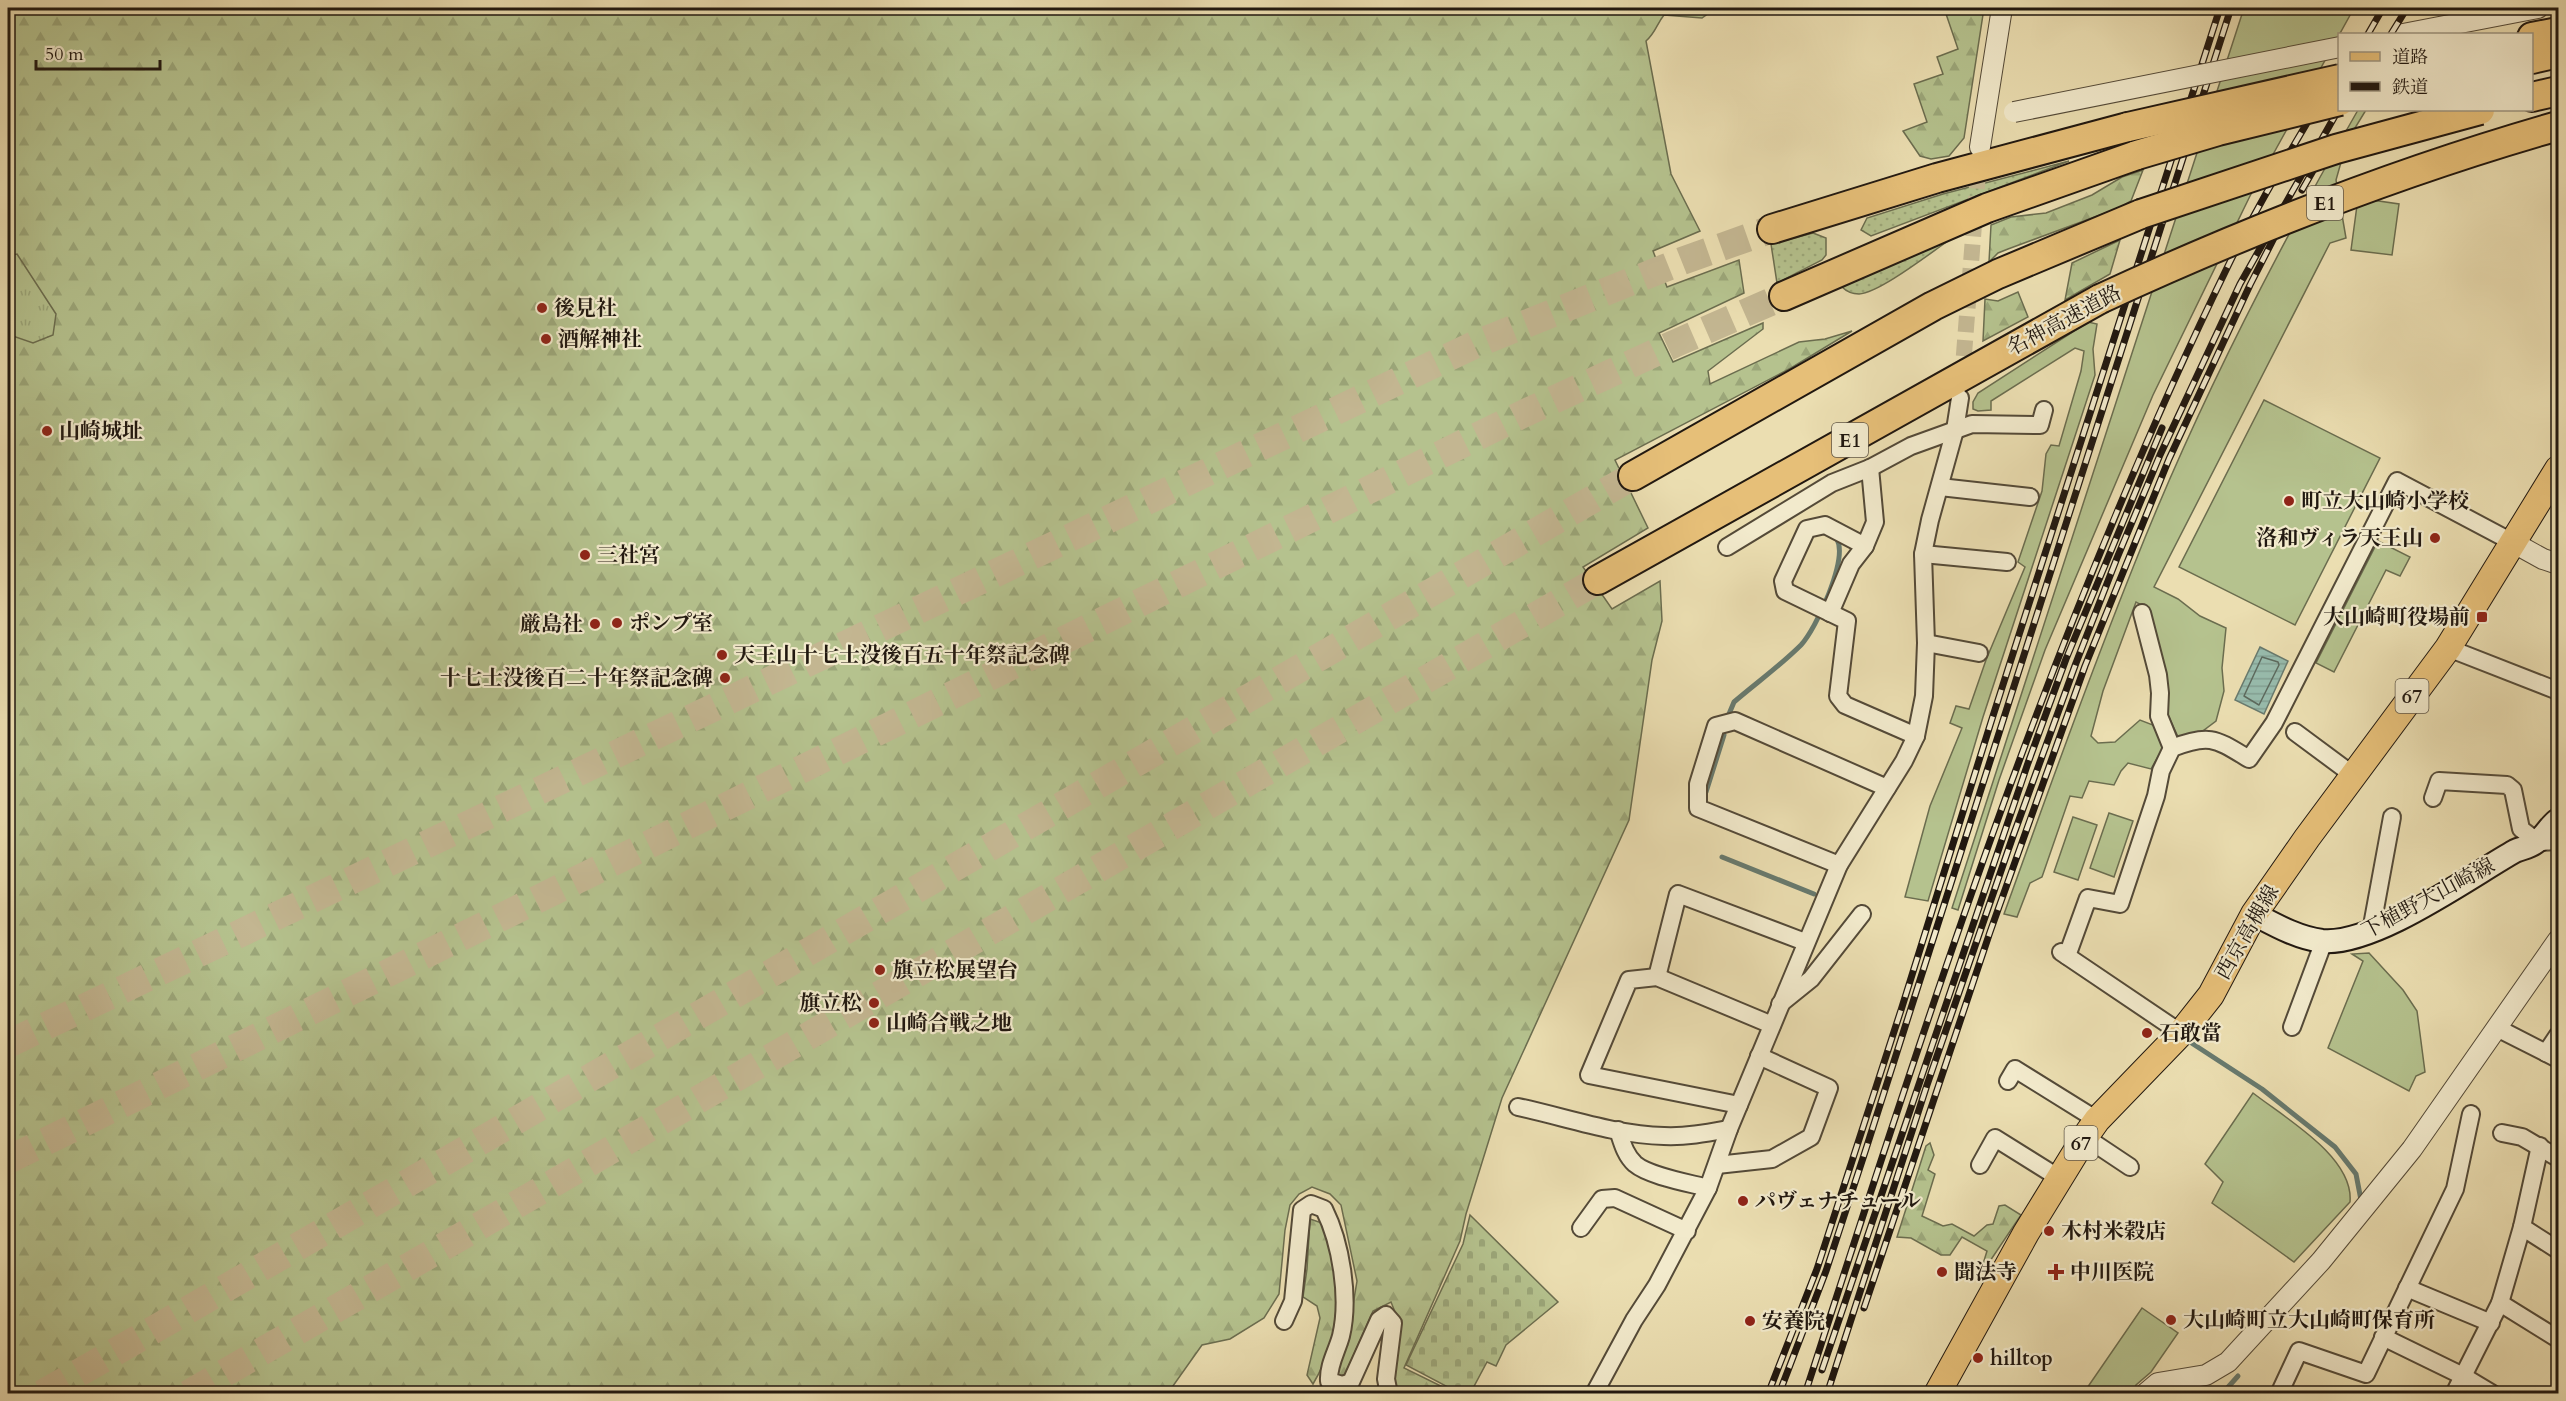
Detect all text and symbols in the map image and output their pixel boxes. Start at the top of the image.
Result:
scale bar [36,33,160,71]
legend [2338,33,2533,111]
text: 50 m [45,42,84,67]
text: 道路 [2392,45,2428,70]
text: 鉄道 [2392,75,2428,100]
road number: E1 [2307,186,2343,220]
street label: 名神高速道路 [2002,278,2127,363]
place label: 後見社 [554,294,617,323]
marker: 後見社 [535,301,549,315]
place label: 酒解神社 [558,325,642,354]
marker: 酒解神社 [539,332,553,346]
place label: 山崎城址 [59,417,143,446]
road number: E1 [1832,423,1868,457]
marker: 山崎城址 [40,424,54,438]
place label: 町立大山崎小学校 [2301,487,2469,516]
marker: 町立大山崎小学校 [2282,494,2296,508]
place label: 洛和ヴィラ天王山 [2256,524,2423,553]
marker: 洛和ヴィラ天王山 [2428,531,2442,545]
place label: 三社宮 [597,541,660,570]
marker: 三社宮 [578,548,592,562]
place label: 大山崎町役場前 [2323,603,2470,632]
place label: ポンプ室 [629,609,713,638]
place label: 厳島社 [520,610,583,639]
marker: 大山崎町役場前 [2475,610,2489,624]
marker: ポンプ室 [610,616,624,630]
marker: 厳島社 [588,617,602,631]
place label: 天王山十七士没後百五十年祭記念碑 [734,641,1070,670]
marker: 天王山十七士没後百五十年祭記念碑 [715,648,729,662]
place label: 十七士没後百二十年祭記念碑 [440,664,713,693]
marker: 十七士没後百二十年祭記念碑 [718,671,732,685]
road number: 67 [2396,679,2428,713]
street label: 下植野大山崎線 [2357,851,2500,946]
street label: 西京高槻線 [2209,880,2286,985]
place label: 旗立松展望台 [892,956,1018,985]
marker: 旗立松展望台 [873,963,887,977]
place label: 旗立松 [799,989,862,1018]
marker: 旗立松 [867,996,881,1010]
place label: 山崎合戦之地 [886,1009,1012,1038]
marker: 山崎合戦之地 [867,1016,881,1030]
place label: 石敢當 [2159,1019,2222,1048]
marker: 石敢當 [2140,1026,2154,1040]
road number: 67 [2064,1126,2098,1160]
place label: パヴェナチュール [1755,1187,1921,1216]
marker: パヴェナチュール [1736,1194,1750,1208]
place label: 木村米穀店 [2061,1217,2166,1246]
marker: 木村米穀店 [2042,1224,2056,1238]
place label: 聞法寺 [1954,1258,2017,1287]
place label: 中川医院 [2070,1258,2154,1287]
marker: 中川医院 [2047,1263,2065,1281]
marker: 聞法寺 [1935,1265,1949,1279]
place label: 大山崎町立大山崎町保育所 [2183,1306,2435,1335]
place label: 安養院 [1762,1307,1825,1336]
marker: 大山崎町立大山崎町保育所 [2164,1313,2178,1327]
marker: 安養院 [1743,1314,1757,1328]
place label: hilltop [1990,1344,2053,1373]
marker: hilltop [1971,1351,1985,1365]

